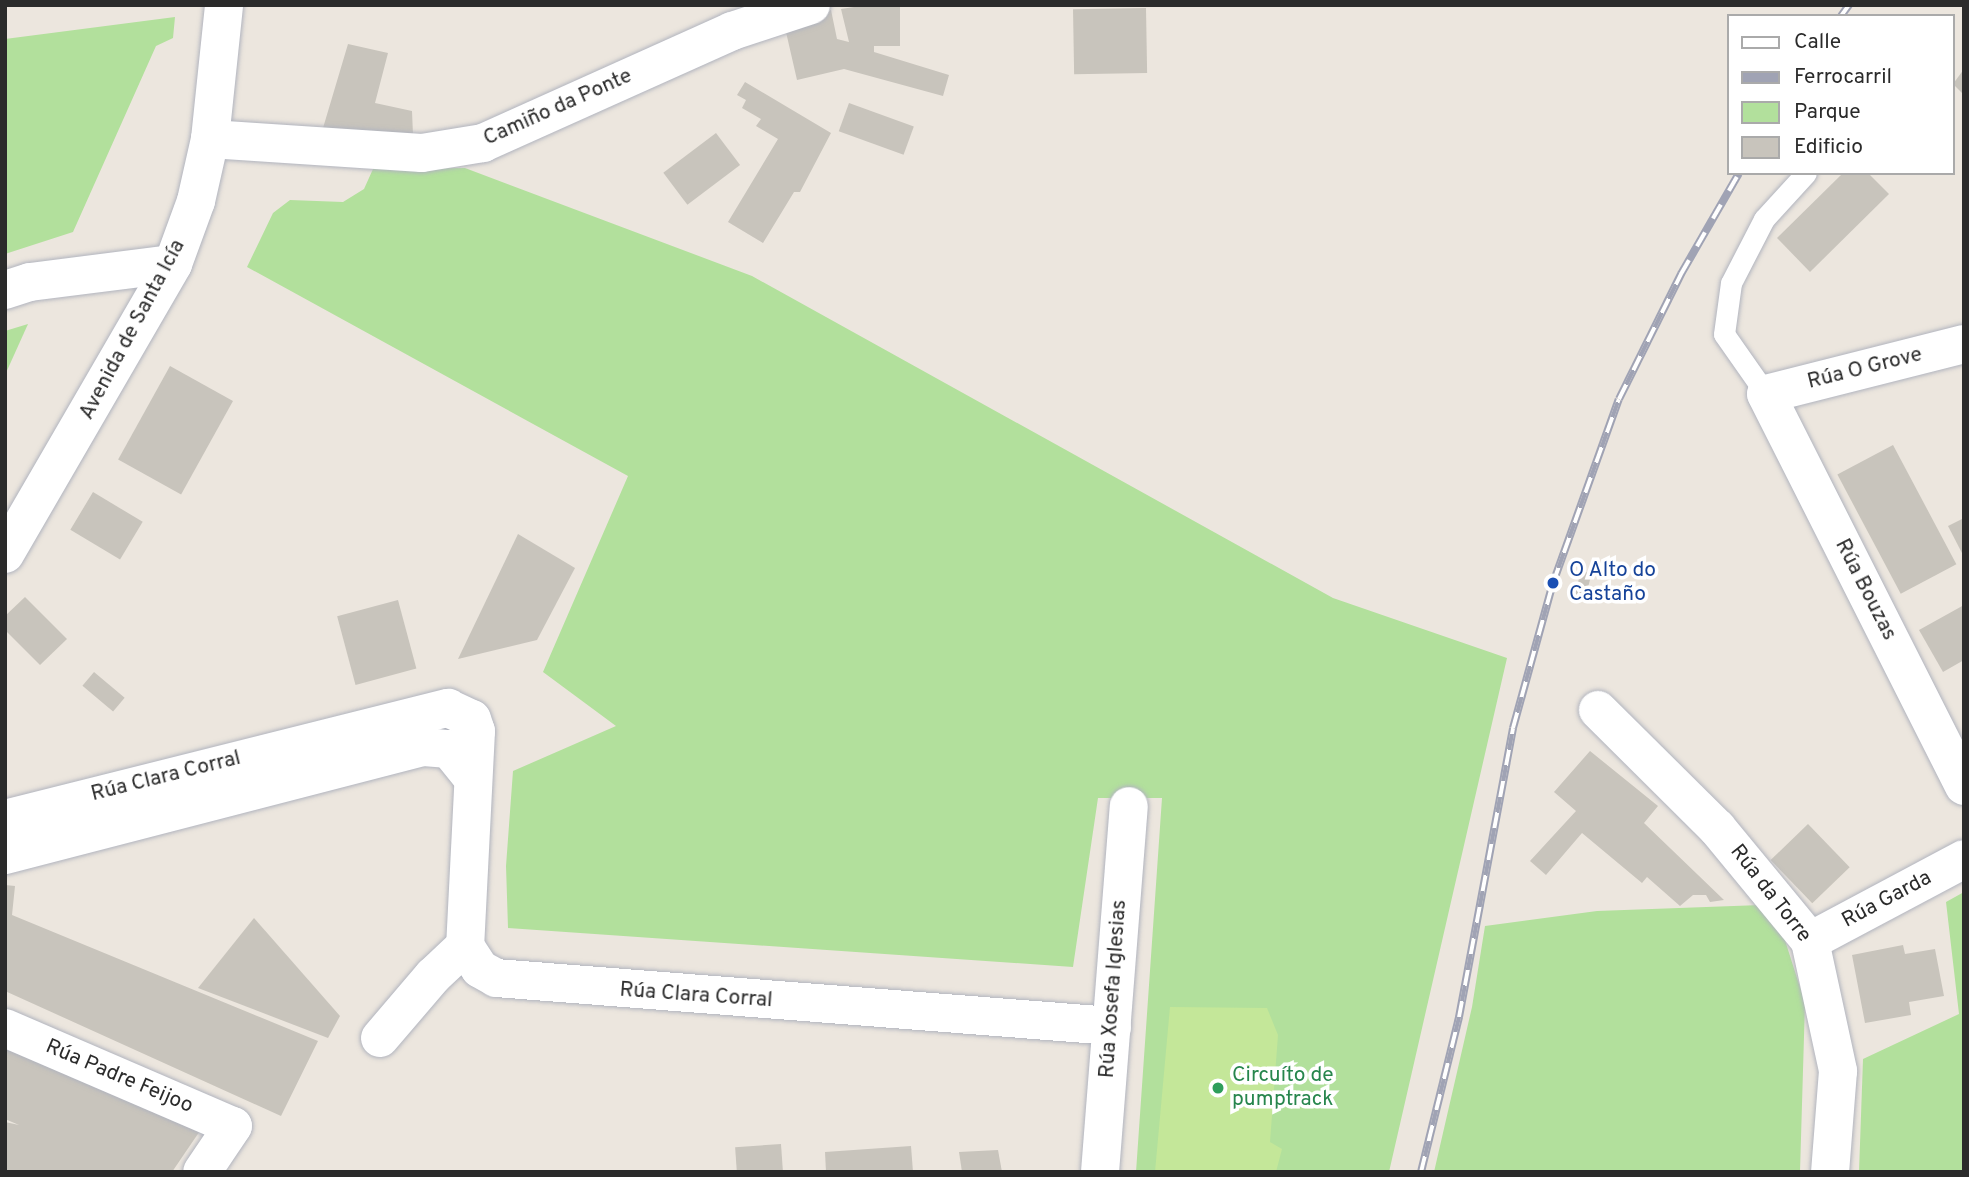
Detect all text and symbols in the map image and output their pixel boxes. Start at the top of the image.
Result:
legend [1728,14,1955,175]
text: Calle [1794,29,1841,56]
street label: Camiño da Ponte [480,64,636,152]
text: Ferrocarril [1794,64,1892,91]
text: Parque [1794,99,1861,126]
text: Edificio [1794,134,1863,161]
street label: Avenida de Santa Icía [75,236,191,424]
street label: Rúa O Grove [1805,343,1925,395]
street label: Rúa Bouzas [1829,535,1901,645]
place label: O Alto do Castaño [1569,558,1657,608]
marker: O Alto do Castaño [1543,573,1563,593]
street label: Rúa Clara Corral [89,746,243,808]
street label: Rúa da Torre [1724,840,1816,948]
street label: Rúa Garda [1838,866,1936,934]
street label: Rúa Xosefa Iglesias [1095,899,1133,1079]
street label: Rúa Clara Corral [619,978,773,1014]
street label: Rúa Padre Feijoo [41,1035,197,1119]
place label: Circuíto de pumptrack [1232,1063,1333,1113]
marker: Circuíto de pumptrack [1210,1080,1226,1096]

